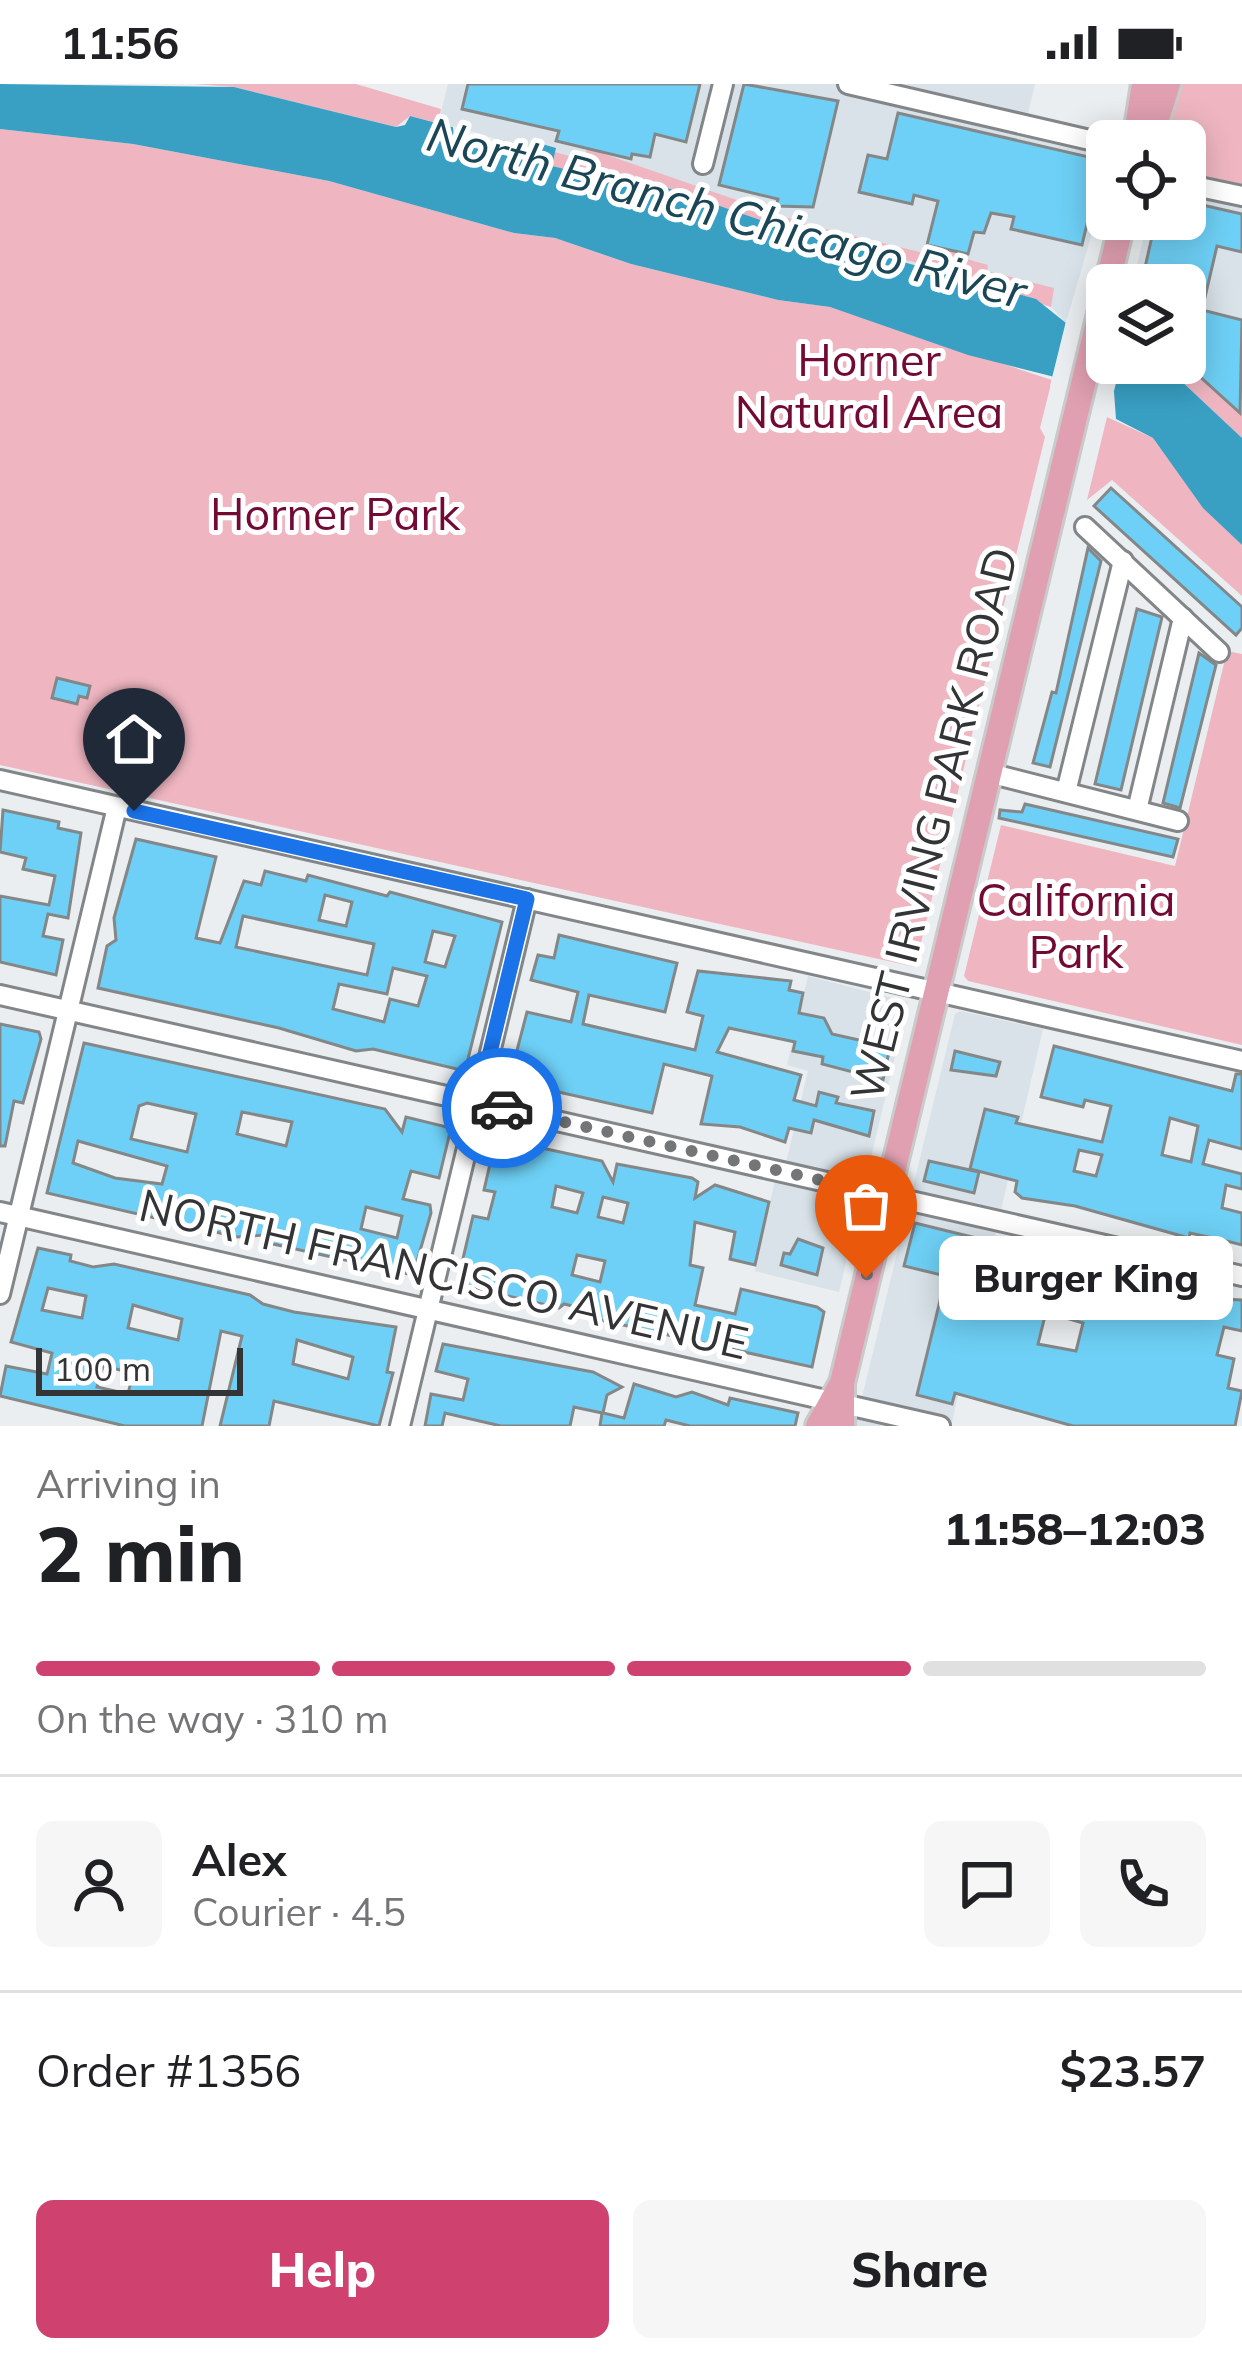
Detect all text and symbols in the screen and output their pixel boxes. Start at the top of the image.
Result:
text: 11:56 [60,14,179,70]
water label: North Branch Chicago River [421,103,1035,322]
map controls [1086,120,1206,384]
button: locate [1086,120,1206,240]
button: layers [1086,264,1206,384]
park label: Horner Natural Area [735,331,1003,439]
park label: Horner Park [210,485,461,541]
street label: WEST IRVING PARK ROAD [837,542,1029,1106]
pin [83,688,185,811]
icon: home [101,706,167,772]
park label: California Park [976,871,1176,979]
courier [442,1048,562,1168]
icon: car [469,1075,535,1141]
pin [815,1155,917,1278]
icon: bag [833,1173,899,1239]
street label: NORTH FRANCISCO AVENUE [134,1176,754,1370]
callout: Burger King [938,1236,1232,1320]
text: Burger King [973,1253,1199,1302]
scale bar [36,1342,243,1395]
text: 100 m [54,1348,151,1389]
text: Arriving in [36,1459,221,1508]
text: 11:58–12:03 [944,1500,1206,1556]
text: 2 min [36,1504,245,1602]
text: On the way · 310 m [36,1694,388,1743]
button: person [36,1821,162,1947]
button: chat [924,1821,1050,1947]
button: phone [1080,1821,1206,1947]
text: Alex [192,1831,287,1887]
text: Courier · 4.5 [192,1887,406,1936]
text: Order #1356 [36,2042,301,2098]
text: $23.57 [1060,2042,1206,2098]
button: Help [36,2200,609,2338]
button: Share [633,2200,1206,2338]

